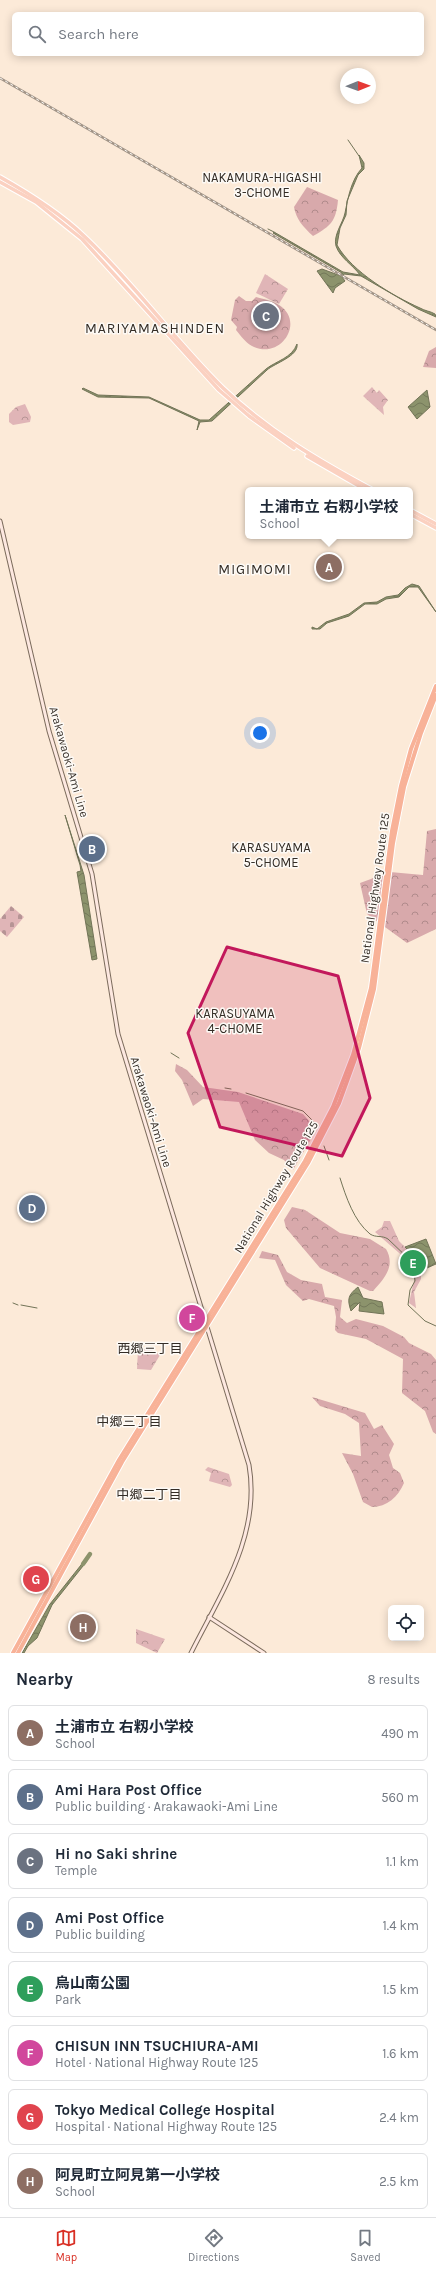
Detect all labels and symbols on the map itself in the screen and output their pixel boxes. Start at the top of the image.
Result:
north arrow [340,68,376,104]
district label: NAKAMURA-HIGASHI 3-CHOME [202,170,322,200]
pin: C [253,301,279,331]
district label: MARIYAMASHINDEN [85,320,225,337]
pin: A [316,552,342,582]
district label: MIGIMOMI [218,561,292,578]
street label: Arakawaoki-Ami Line [46,705,92,819]
your location [250,723,270,743]
street label: National Highway Route 125 [358,812,392,964]
pin: B [79,834,105,864]
district label: KARASUYAMA 5-CHOME [231,840,311,870]
district label: KARASUYAMA 4-CHOME [195,1006,275,1036]
street label: Arakawaoki-Ami Line [128,1055,174,1169]
street label: National Highway Route 125 [231,1118,321,1255]
pin: D [19,1193,45,1223]
pin: E [400,1248,426,1278]
pin: F [179,1303,205,1333]
district label: 西郷三丁目 [117,1341,183,1356]
district label: 中郷三丁目 [96,1414,162,1429]
district label: 中郷二丁目 [116,1487,182,1502]
pin: G [23,1564,49,1594]
pin: H [70,1612,96,1642]

